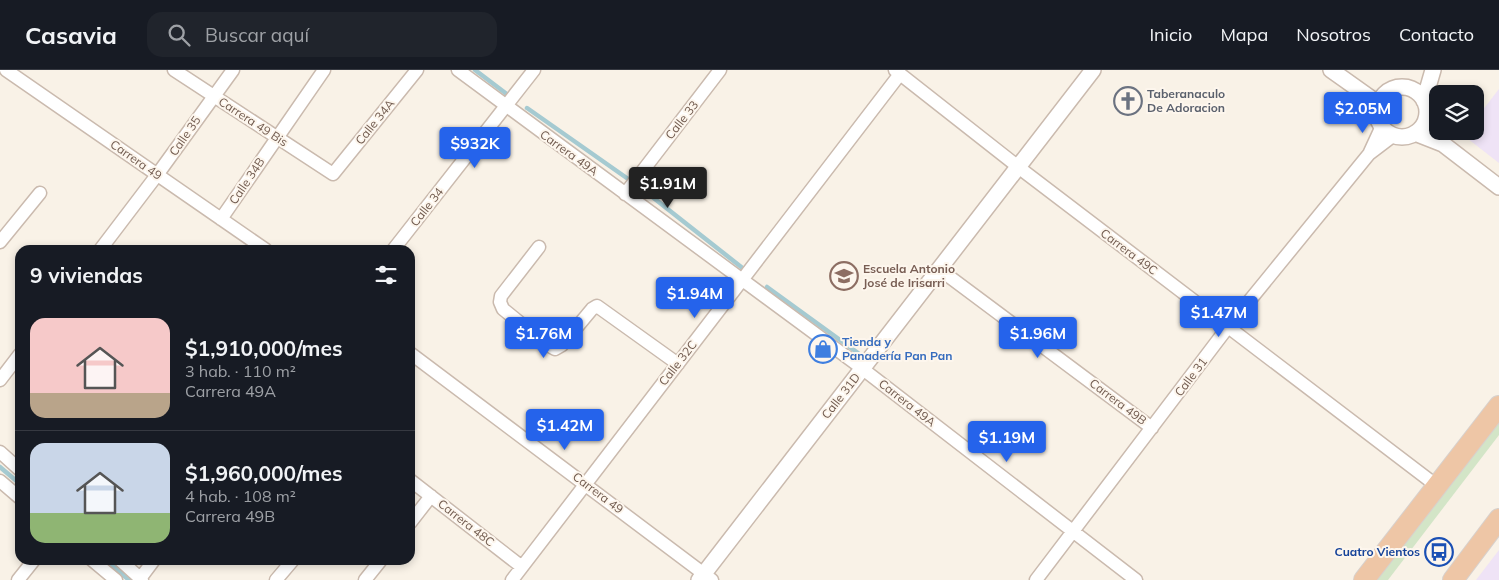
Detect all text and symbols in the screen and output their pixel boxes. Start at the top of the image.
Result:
search box [147,12,497,57]
text: Casavia [25,20,117,50]
icon: search [165,21,193,49]
text: Buscar aquí [205,23,309,47]
text: Inicio [1149,23,1192,46]
text: Mapa [1220,23,1268,46]
text: Nosotros [1296,23,1371,46]
text: Contacto [1399,23,1474,46]
map controls [1429,85,1484,140]
button: layers [1429,85,1484,140]
church icon: Taberanaculo De Adoracion [1113,86,1143,116]
place label: Taberanaculo De Adoracion [1147,86,1225,115]
pin: $2.05M [1322,92,1404,134]
street label: Carrera 49 Bis [216,94,291,150]
street label: Calle 34A [352,96,397,147]
street label: Calle 33 [662,97,701,142]
text: $2.05M [1335,98,1391,118]
street label: Calle 35 [166,113,204,158]
pin: $932K [440,126,510,169]
street label: Carrera 49A [537,126,601,179]
text: $932K [450,133,500,153]
street label: Carrera 49 [108,136,165,183]
street label: Calle 34B [226,154,268,207]
pin: $1.91M [627,166,709,209]
text: $1.91M [640,173,696,193]
street label: Calle 34 [407,184,446,229]
street label: Carrera 49C [1098,225,1161,278]
icon: filters [372,261,400,289]
school or university icon: Escuela Antonio José de Irisarri [829,261,859,291]
place label: Escuela Antonio José de Irisarri [863,261,955,290]
text: 9 viviendas [30,262,143,288]
pin: $1.94M [654,276,736,319]
text: $1.94M [667,283,723,303]
pin: $1.47M [1178,296,1260,338]
text: $1.47M [1191,302,1247,322]
pin: $1.76M [503,316,585,359]
pin: $1.96M [997,316,1079,359]
text: $1.76M [516,323,572,343]
text: $1.96M [1010,323,1066,343]
shop icon: Tienda y Panadería Pan Pan [808,334,838,364]
place label: Tienda y Panadería Pan Pan [842,334,953,363]
text: $1,910,000/mes [185,335,343,361]
street label: Calle 32C [655,337,700,388]
icon: home [70,338,130,398]
street label: Calle 31 [1171,354,1210,399]
text: 3 hab. · 110 m² [185,361,296,381]
street label: Calle 31D [818,370,863,422]
street label: Carrera 49B [1087,375,1150,428]
street label: Carrera 49A [876,376,939,430]
text: Carrera 49A [185,381,276,401]
pin: $1.42M [524,408,606,451]
text: $1.42M [537,415,593,435]
pin: $1.19M [966,420,1048,463]
text: $1.19M [979,427,1035,447]
text: $1,960,000/mes [185,460,343,486]
icon: home [70,463,130,523]
street label: Carrera 49 [570,469,627,516]
text: 4 hab. · 108 m² [185,486,296,506]
street label: Carrera 48C [435,496,498,549]
text: Carrera 49B [185,506,275,526]
bus stop icon: Cuatro Vientos [1424,537,1454,567]
place label: Cuatro Vientos [1335,544,1420,559]

